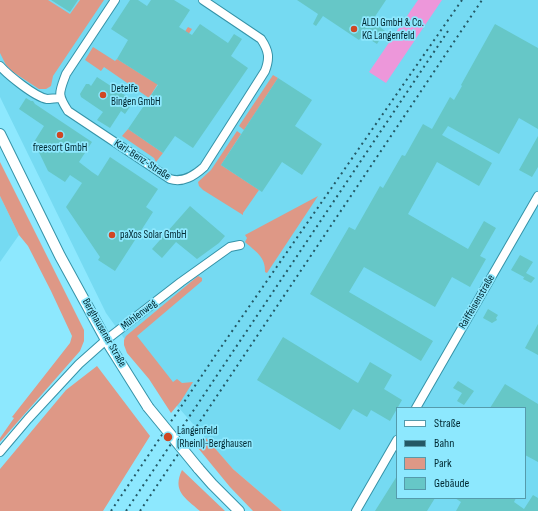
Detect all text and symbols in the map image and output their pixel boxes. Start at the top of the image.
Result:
place label: ALDI GmbH & Co. KG Langenfeld [362,16,424,42]
marker: ALDI GmbH & Co. KG Langenfeld [349,24,359,34]
place label: Detelfe Bingen GmbH [111,82,161,108]
marker: Detelfe Bingen GmbH [98,90,108,100]
marker: freesort GmbH [55,130,65,140]
street label: Karl-Benz-Straße [111,137,173,183]
place label: freesort GmbH [33,141,87,155]
place label: paXos Solar GmbH [120,228,187,242]
marker: paXos Solar GmbH [107,230,117,240]
street label: Raiffeisenstraße [456,273,498,331]
street label: Berghausener Straße [79,296,129,370]
street label: Mühlenweg [118,297,160,333]
legend [396,407,526,499]
text: Straße [434,416,461,431]
place label: Langenfeld (Rheinl)-Berghausen [177,424,252,450]
marker: Langenfeld (Rheinl)-Berghausen [162,431,174,443]
text: Bahn [434,436,454,451]
text: Park [434,456,452,471]
text: Gebäude [434,476,469,491]

